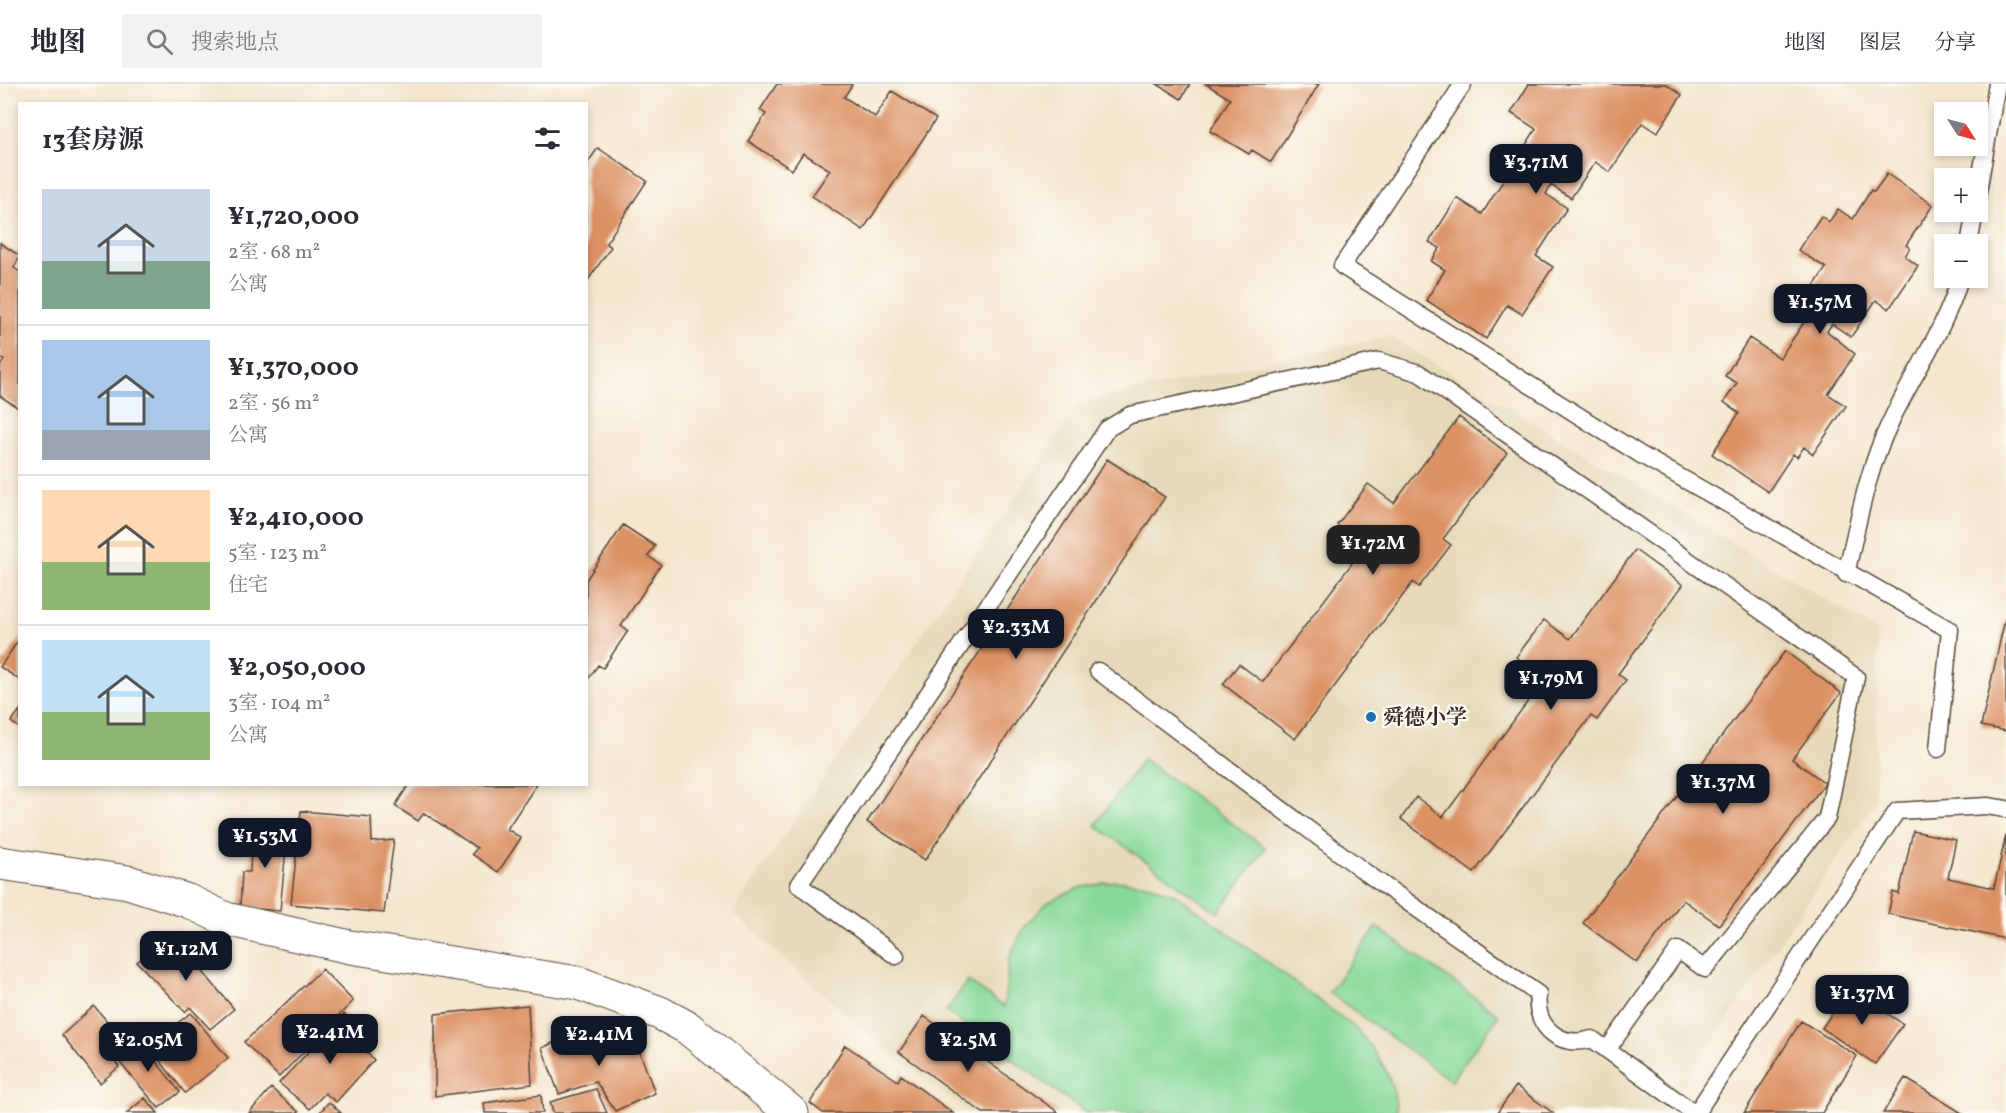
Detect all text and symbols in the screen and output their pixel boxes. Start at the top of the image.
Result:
search box [122,14,542,68]
text: 地图 [30,24,86,63]
icon: search [143,25,176,58]
text: 搜索地点 [191,28,279,59]
text: 地图 [1784,29,1826,58]
text: 图层 [1859,29,1901,58]
text: 分享 [1934,29,1976,58]
north arrow [1934,102,1988,156]
map controls [1934,102,1988,288]
icon: filters [531,122,564,155]
text: 13套房源 [42,123,144,159]
pin: ¥3.71M [1487,144,1585,195]
text: ¥3.71M [1504,149,1568,177]
button: + [1934,168,1988,222]
text: ¥1,720,000 [228,199,359,235]
icon: home [90,213,162,285]
button: − [1934,234,1988,288]
text: 2室 · 68 m² [228,239,320,267]
text: 公寓 [228,271,268,299]
pin: ¥1.57M [1771,284,1869,335]
text: ¥1.57M [1788,289,1852,317]
text: ¥1,370,000 [228,350,359,386]
icon: home [90,364,162,436]
text: 2室 · 56 m² [228,390,320,418]
text: 公寓 [228,422,268,450]
text: ¥2,410,000 [228,500,364,536]
icon: home [90,514,162,586]
pin: ¥1.72M [1324,525,1422,576]
text: ¥1.72M [1341,530,1405,558]
text: 5室 · 123 m² [228,540,327,568]
text: 住宅 [228,572,268,600]
pin: ¥2.33M [967,609,1065,660]
text: ¥2.33M [982,614,1050,642]
text: ¥2,050,000 [228,650,366,686]
pin: ¥1.79M [1502,660,1600,711]
icon: home [90,664,162,736]
text: ¥1.79M [1518,665,1584,693]
text: 3室 · 104 m² [228,690,331,718]
place label: 舜德小学 [1383,704,1467,733]
marker: 舜德小学 [1364,710,1378,724]
text: 公寓 [228,722,268,750]
pin: ¥1.37M [1674,764,1772,815]
text: ¥1.37M [1690,769,1756,797]
pin: ¥1.53M [216,818,314,869]
text: ¥1.53M [232,823,298,851]
pin: ¥1.12M [137,931,235,982]
text: ¥1.12M [154,936,218,964]
pin: ¥1.37M [1813,975,1911,1026]
text: ¥1.37M [1829,980,1895,1008]
pin: ¥2.41M [281,1014,379,1065]
pin: ¥2.41M [550,1016,648,1067]
text: ¥2.41M [296,1019,364,1047]
text: ¥2.41M [565,1021,633,1049]
pin: ¥2.05M [99,1022,197,1073]
pin: ¥2.5M [926,1022,1010,1073]
text: ¥2.05M [113,1027,183,1055]
text: ¥2.5M [939,1027,997,1055]

